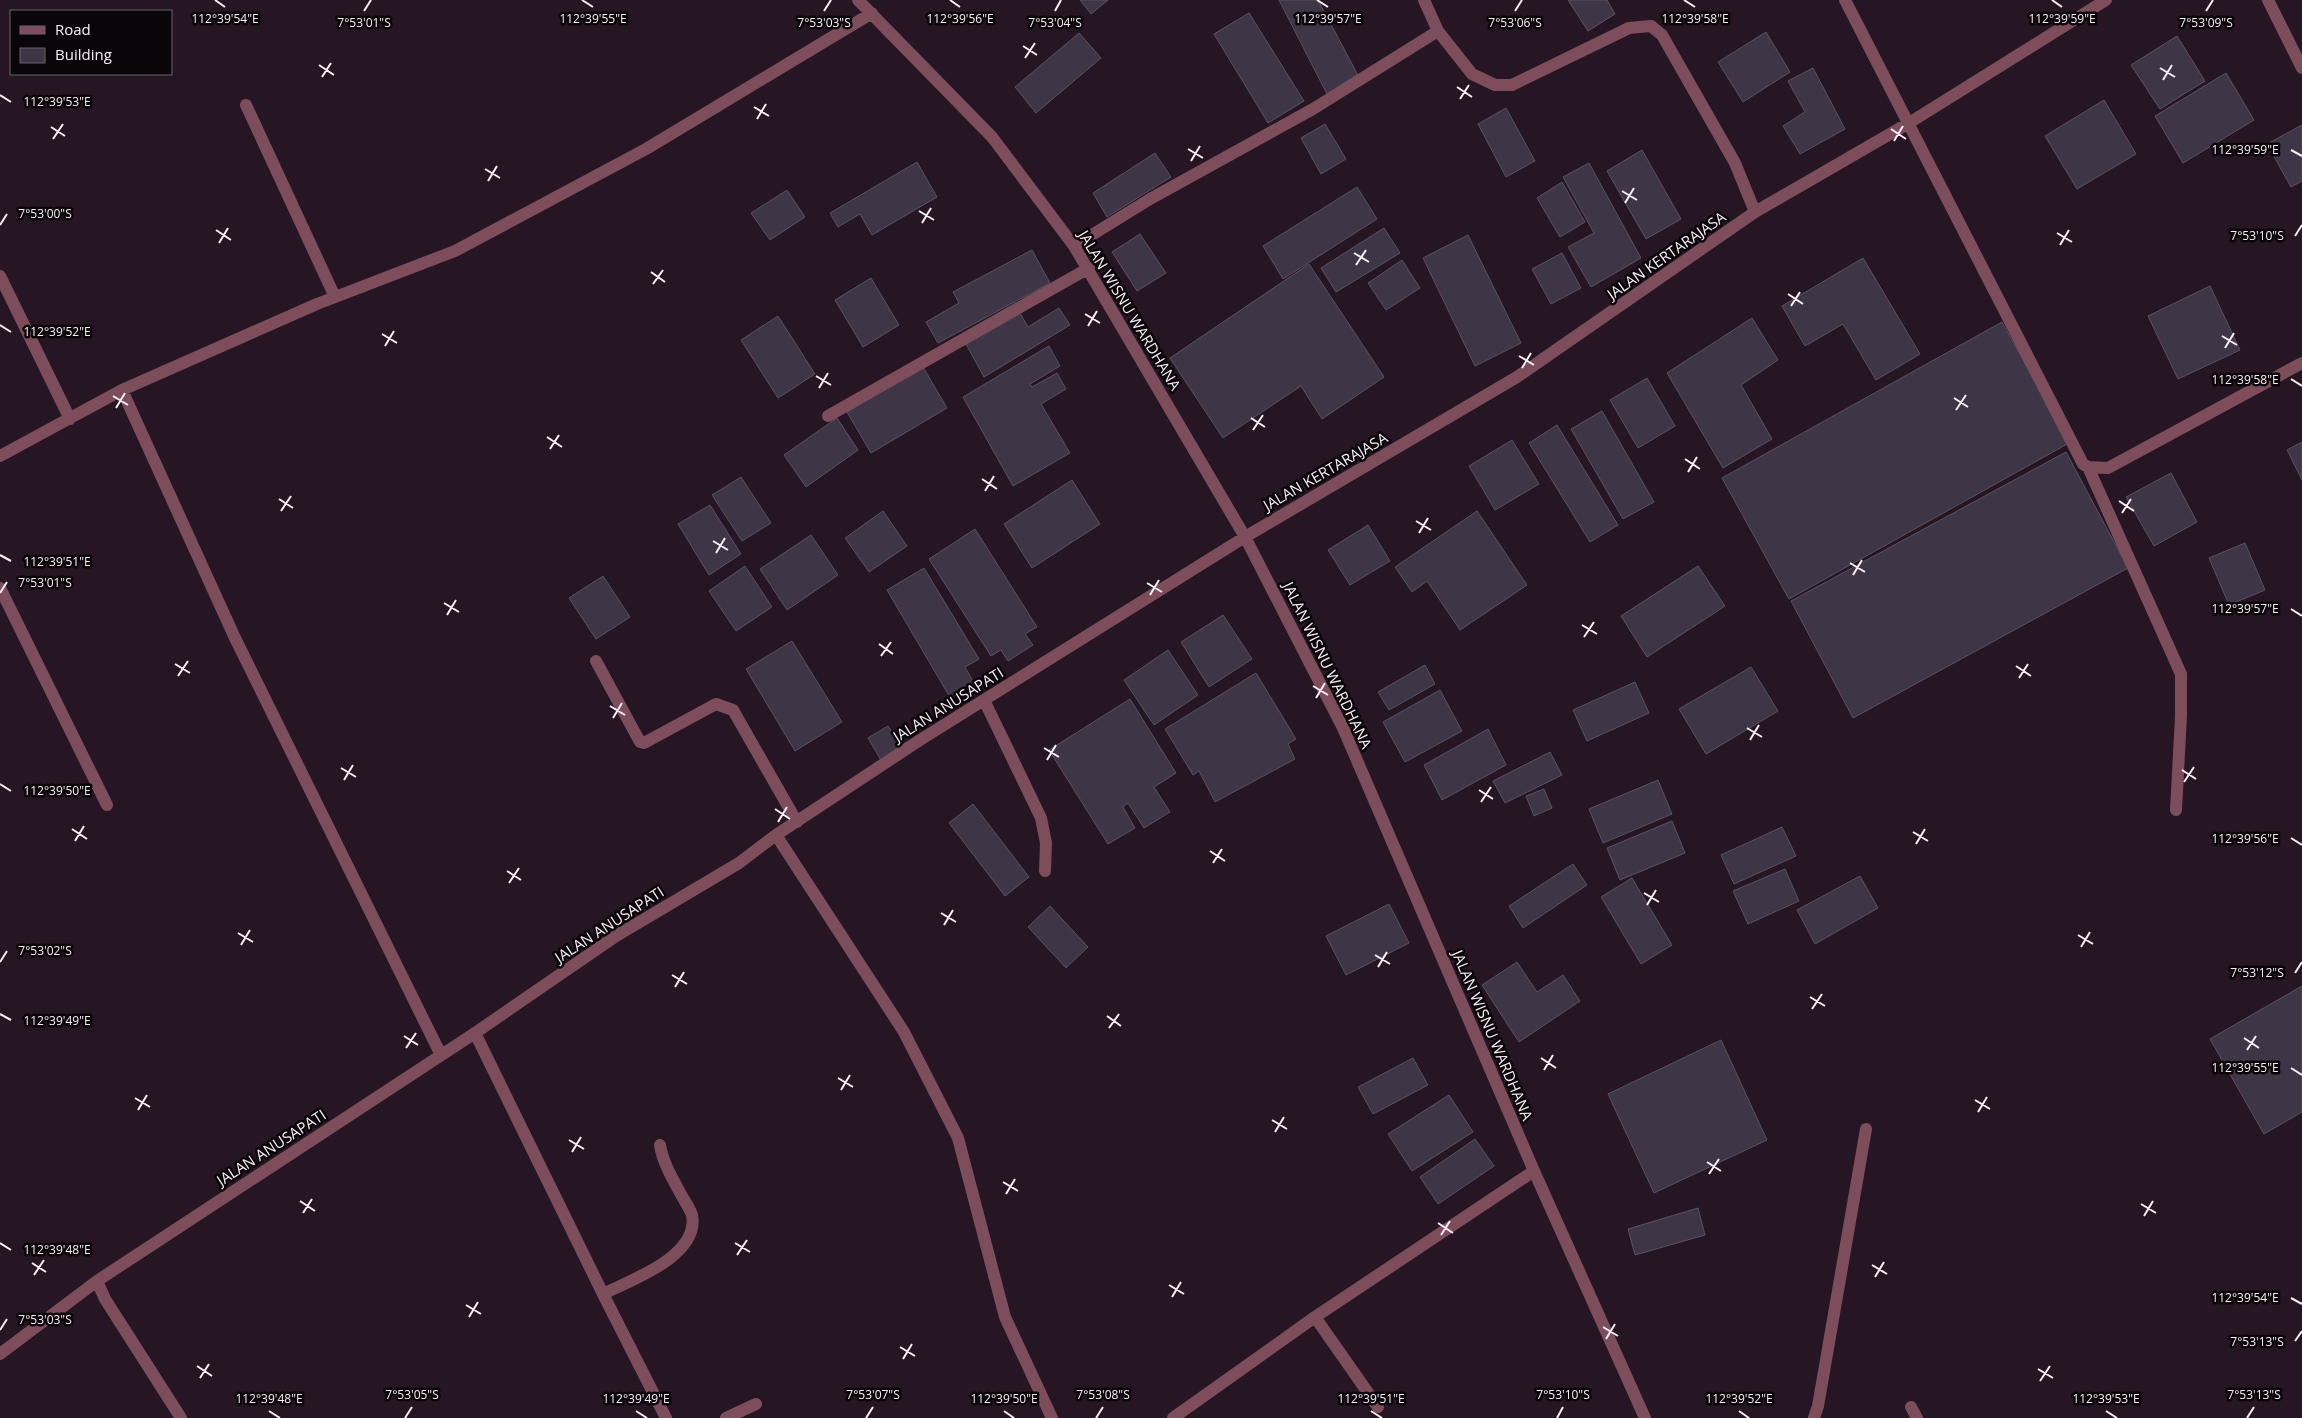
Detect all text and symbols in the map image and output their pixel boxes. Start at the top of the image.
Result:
legend [10,10,172,75]
text: 112°39'54"E [191,10,259,27]
text: 112°39'55"E [559,10,627,27]
text: 112°39'56"E [926,10,994,27]
text: 112°39'57"E [1294,10,1362,27]
text: 112°39'58"E [1661,10,1729,27]
text: 112°39'59"E [2028,10,2096,27]
text: 7°53'01"S [337,14,391,31]
text: 7°53'03"S [797,14,851,31]
text: 7°53'04"S [1028,14,1082,31]
text: 7°53'06"S [1488,14,1542,31]
text: 7°53'09"S [2179,14,2233,31]
text: Road [55,19,91,39]
text: Building [55,44,112,64]
text: 112°39'53"E [23,93,91,110]
text: 112°39'59"E [2211,141,2279,158]
text: 7°53'00"S [18,205,72,222]
street label: JALAN KERTARAJASA [1601,206,1730,305]
street label: JALAN WISNU WARDHANA [1073,225,1186,394]
text: 7°53'10"S [2230,227,2284,244]
text: 112°39'52"E [23,323,91,340]
text: 112°39'58"E [2211,371,2279,388]
street label: JALAN KERTARAJASA [1257,427,1391,516]
text: 112°39'51"E [23,553,91,570]
text: 7°53'01"S [18,574,72,591]
street label: JALAN WISNU WARDHANA [1278,576,1377,752]
text: 112°39'57"E [2211,600,2279,617]
street label: JALAN ANUSAPATI [887,662,1007,747]
text: 112°39'50"E [23,782,91,799]
text: 112°39'56"E [2211,830,2279,847]
street label: JALAN ANUSAPATI [549,881,667,968]
text: 7°53'02"S [18,942,72,959]
street label: JALAN WISNU WARDHANA [1447,945,1538,1124]
text: 7°53'12"S [2230,964,2284,981]
text: 112°39'49"E [23,1012,91,1029]
text: 112°39'55"E [2211,1059,2279,1076]
street label: JALAN ANUSAPATI [211,1104,329,1191]
text: 112°39'48"E [23,1241,91,1258]
text: 112°39'54"E [2211,1289,2279,1306]
text: 7°53'03"S [18,1311,72,1328]
text: 7°53'13"S [2230,1333,2284,1350]
text: 7°53'05"S [385,1386,439,1403]
text: 7°53'07"S [846,1386,900,1403]
text: 7°53'08"S [1076,1386,1130,1403]
text: 7°53'10"S [1536,1386,1590,1403]
text: 7°53'13"S [2227,1386,2281,1403]
text: 112°39'48"E [235,1390,303,1407]
text: 112°39'49"E [602,1390,670,1407]
text: 112°39'50"E [970,1390,1038,1407]
text: 112°39'51"E [1337,1390,1405,1407]
text: 112°39'52"E [1705,1390,1773,1407]
text: 112°39'53"E [2072,1390,2140,1407]

